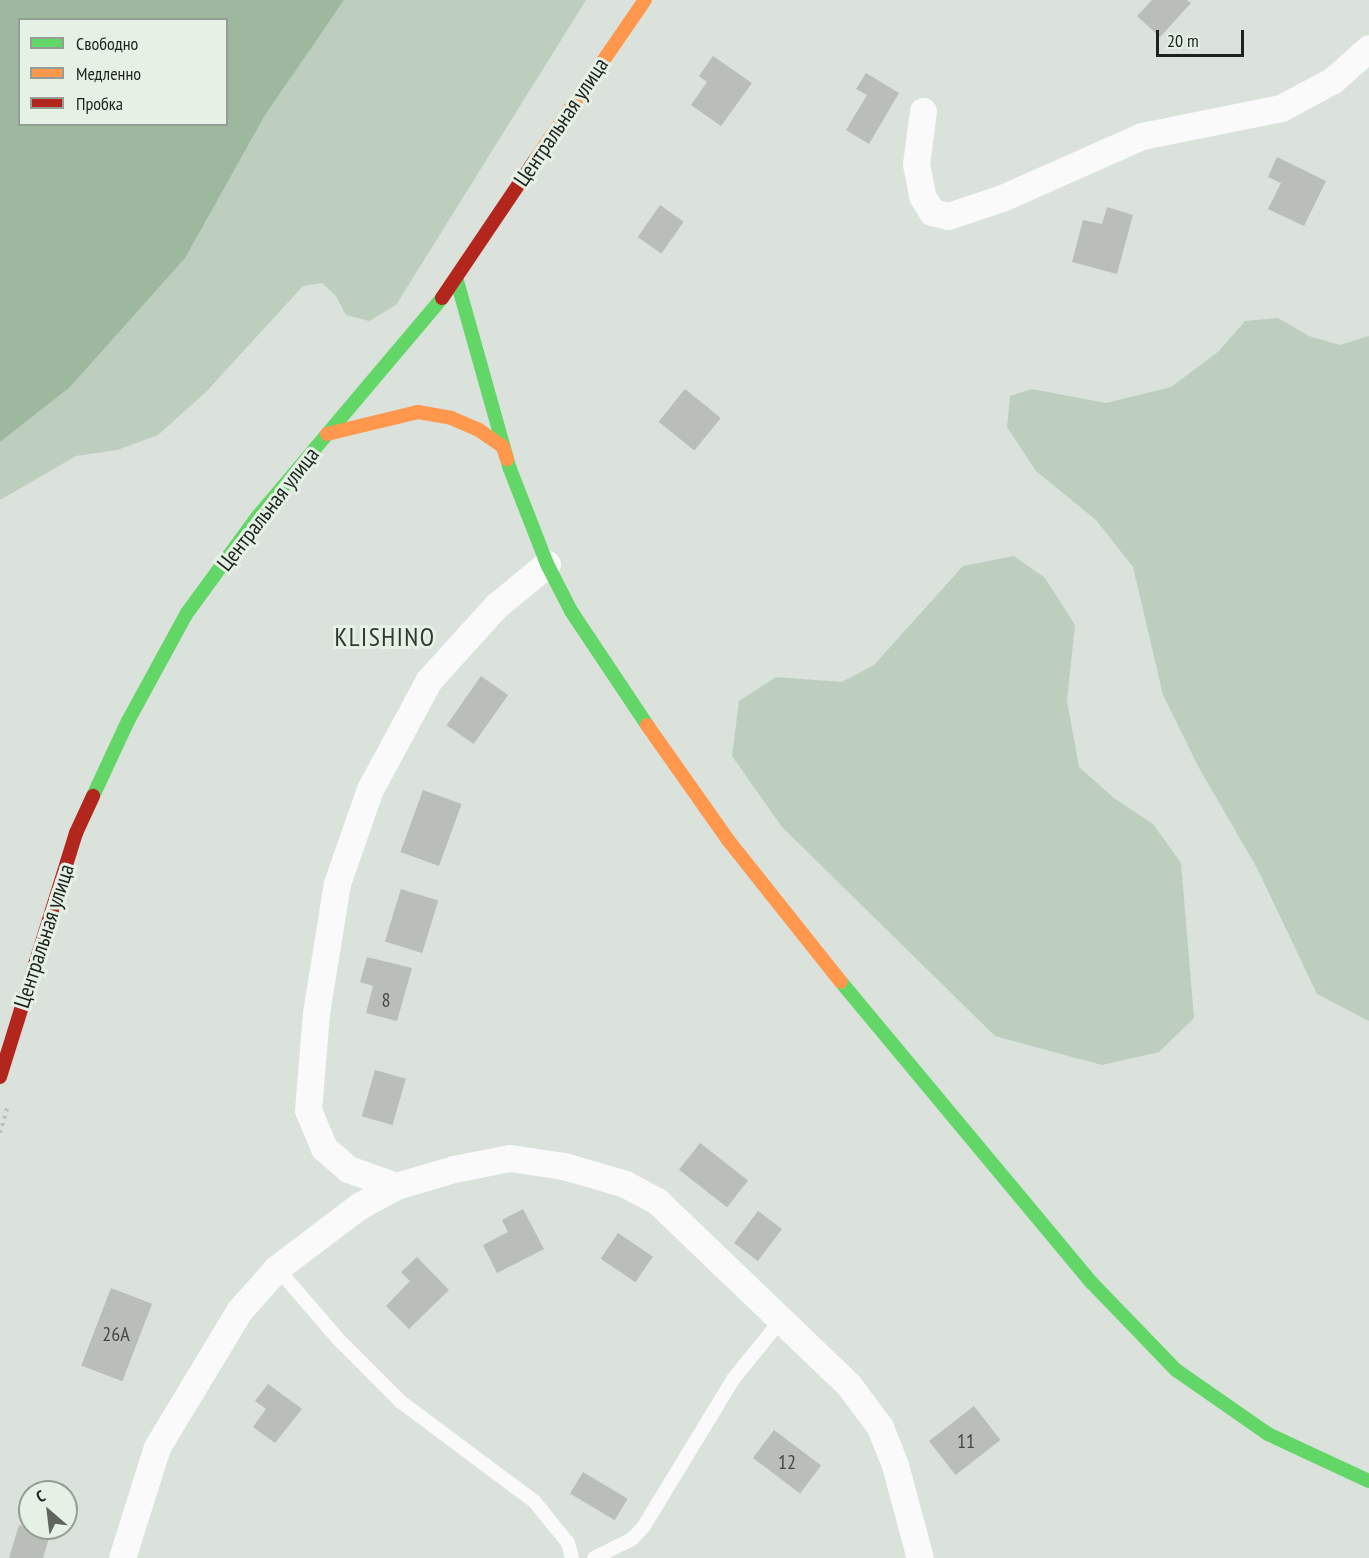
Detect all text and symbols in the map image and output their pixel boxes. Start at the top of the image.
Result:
legend [18,18,228,126]
scale bar [1159,18,1248,56]
text: 20 m [1167,29,1199,52]
text: Свободно [76,32,138,55]
street label: Центральная улица [508,53,614,191]
text: Медленно [76,62,141,85]
text: Пробка [76,92,123,115]
street label: Центральная улица [212,442,324,576]
district label: KLISHINO [334,621,436,653]
street label: Центральная улица [8,861,80,1011]
house number: 8 [382,988,390,1012]
house number: 26А [102,1322,130,1346]
house number: 11 [957,1429,975,1453]
house number: 12 [778,1450,796,1474]
north arrow [18,1480,78,1540]
text: С [33,1485,48,1506]

